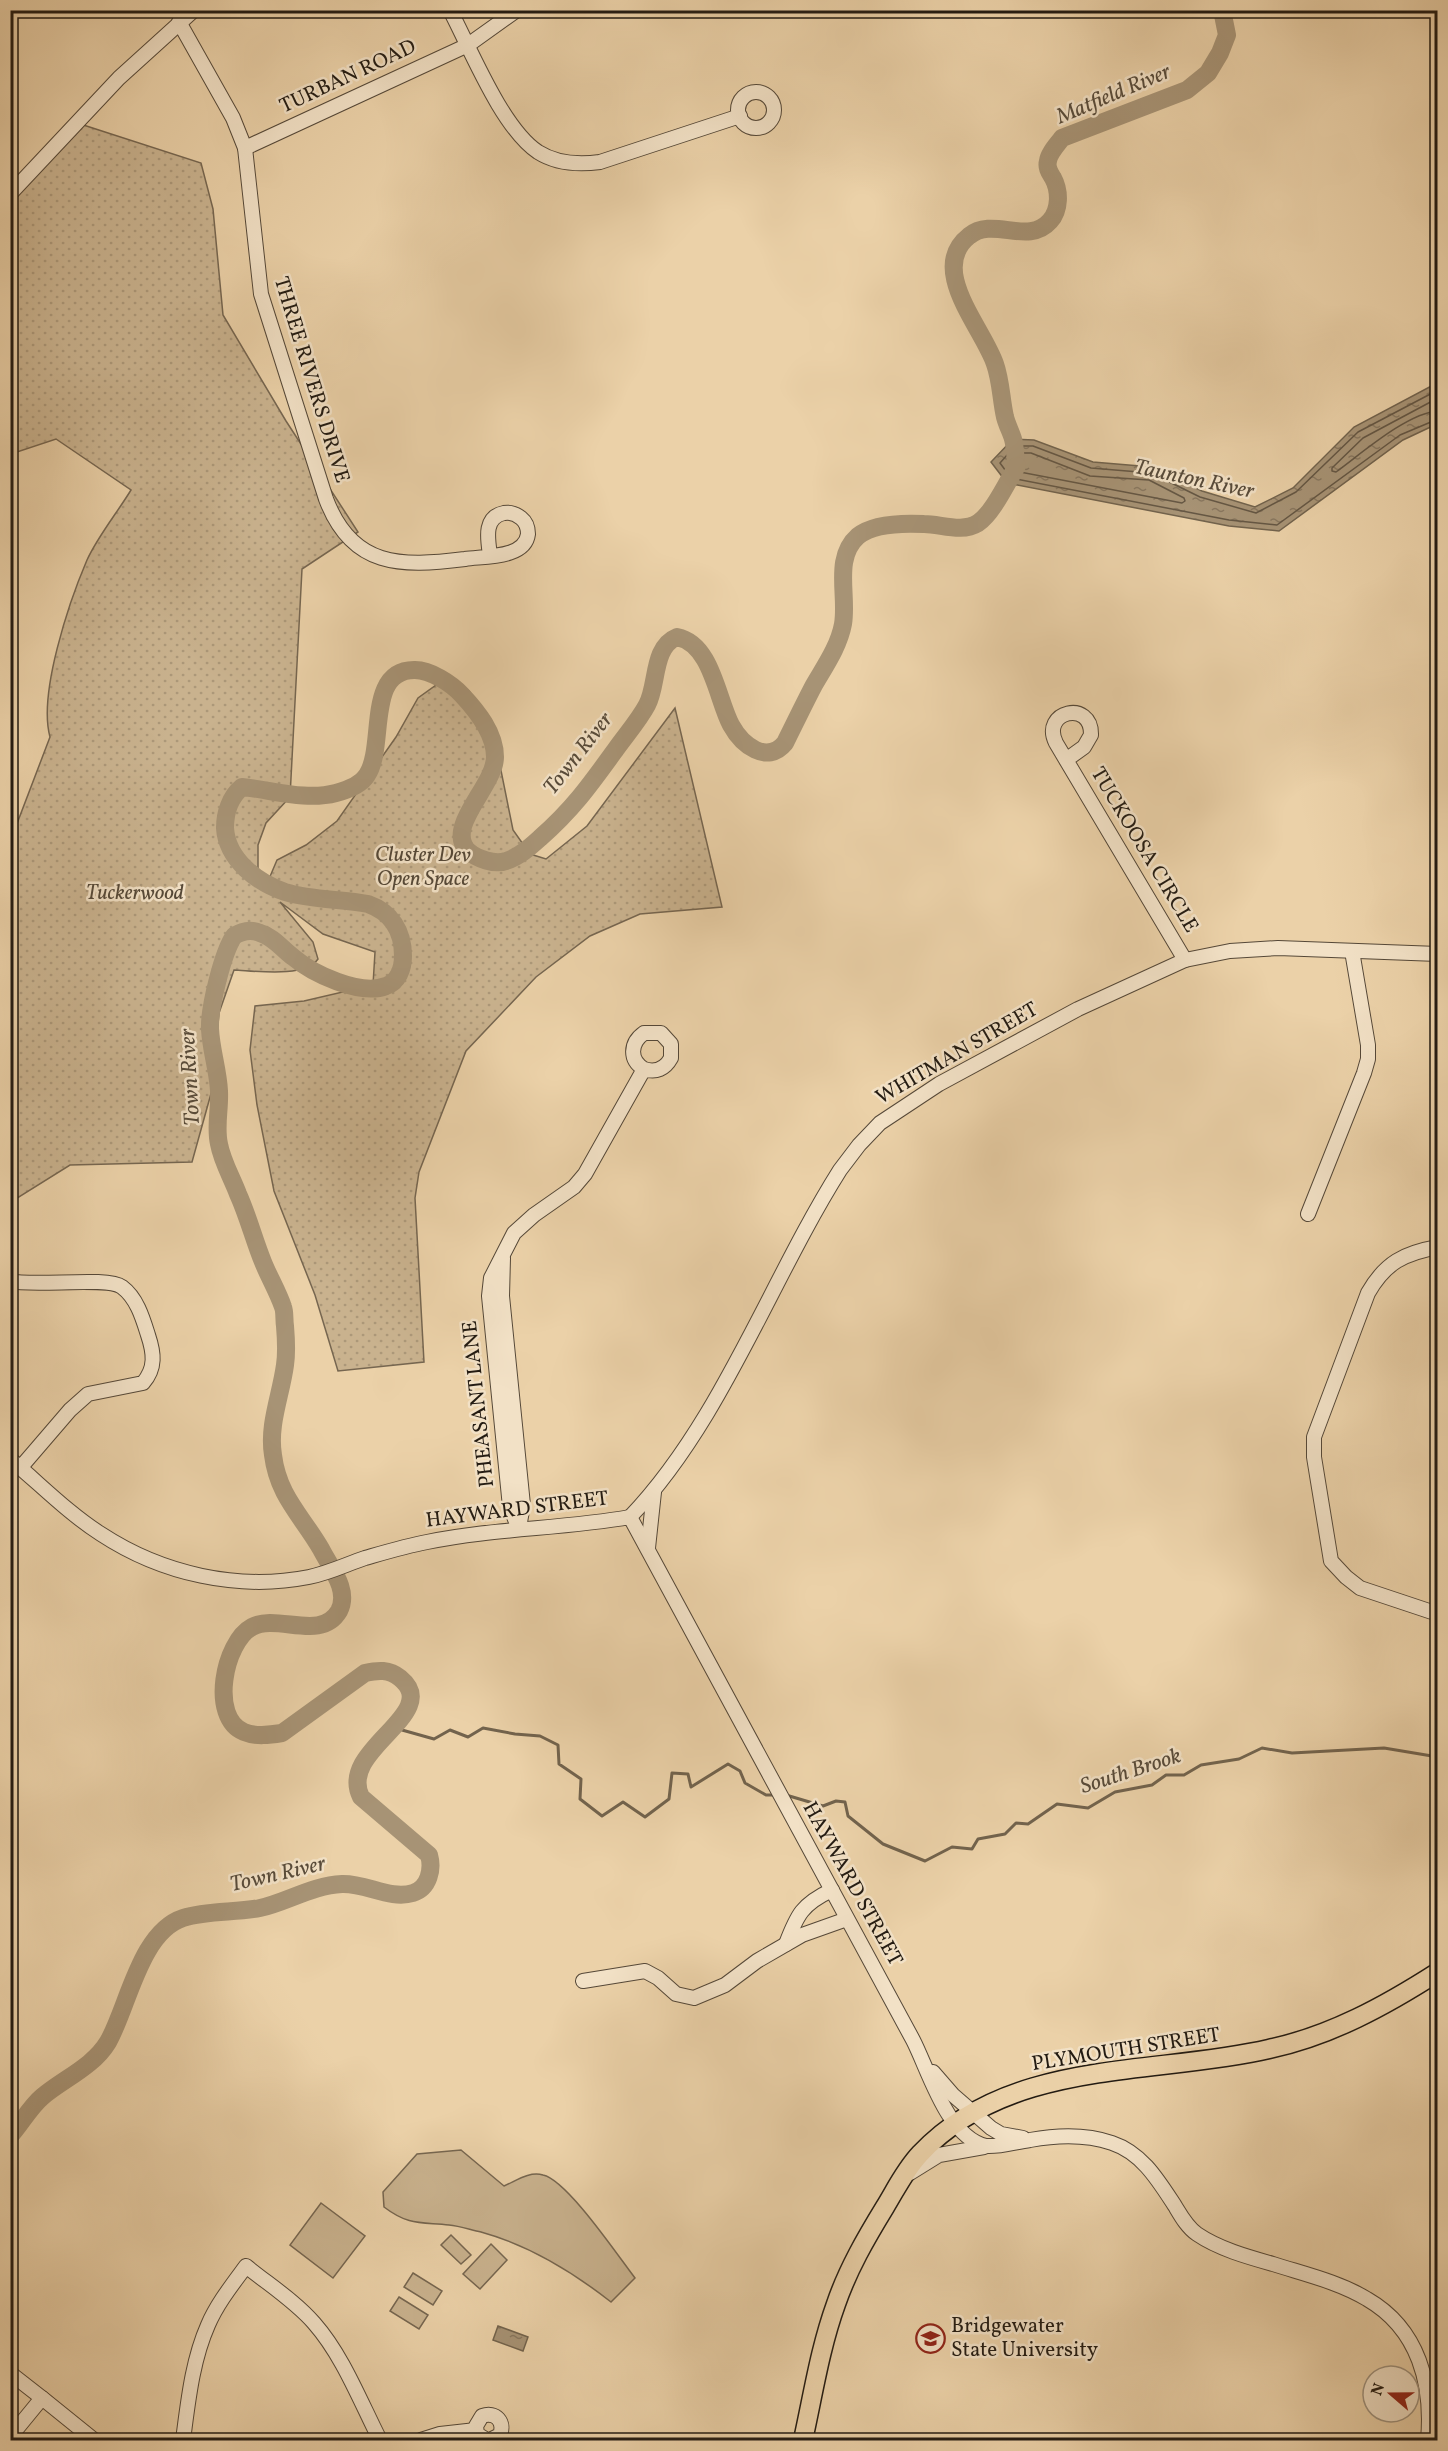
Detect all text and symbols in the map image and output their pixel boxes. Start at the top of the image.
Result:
street label: TURBAN ROAD [275,33,421,121]
water label: Matfield River [1051,57,1177,133]
street label: THREE RIVERS DRIVE [266,273,356,487]
water label: Taunton River [1131,452,1258,508]
water label: Town River [537,705,622,802]
street label: TUCKOOSA CIRCLE [1083,762,1205,938]
park label: Cluster Dev Open Space [375,841,471,894]
park label: Tuckerwood [86,879,184,908]
street label: WHITMAN STREET [870,996,1044,1112]
water label: Town River [173,1027,209,1126]
street label: PHEASANT LANE [456,1319,502,1489]
street label: HAYWARD STREET [424,1484,610,1536]
water label: South Brook [1077,1741,1185,1803]
street label: HAYWARD STREET [795,1797,909,1971]
water label: Town River [227,1849,330,1901]
street label: PLYMOUTH STREET [1030,2021,1222,2079]
place label: Bridgewater State University [951,2312,1099,2365]
school or university icon: Bridgewater State University [914,2322,946,2354]
north arrow [1361,2364,1421,2424]
text: N [1366,2380,1391,2399]

